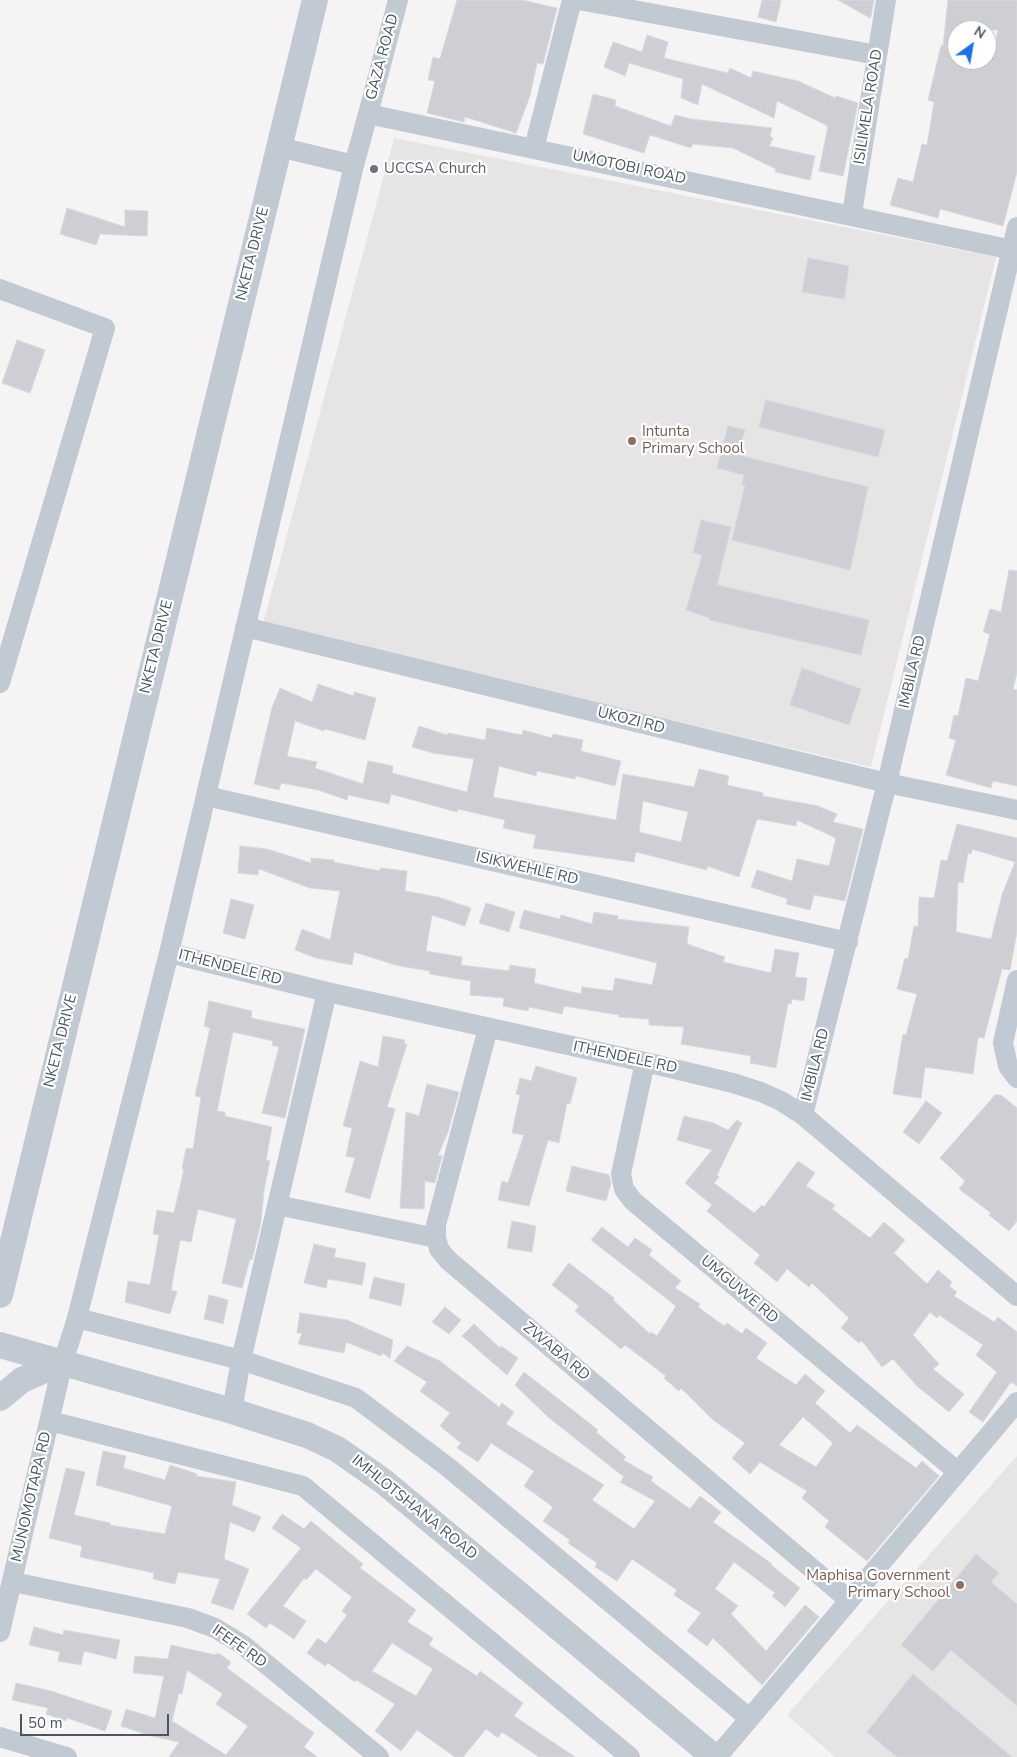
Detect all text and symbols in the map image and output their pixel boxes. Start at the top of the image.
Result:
street label: GAZA ROAD [363,12,403,102]
north arrow [947,20,997,70]
text: N [970,22,989,44]
street label: ISILIMELA ROAD [851,48,887,166]
street label: UMOTOBI ROAD [571,147,687,189]
place label: UCCSA Church [384,160,486,178]
marker: UCCSA Church [368,163,380,175]
street label: NKETA DRIVE [233,205,273,303]
place label: Intunta Primary School [642,423,744,458]
marker: Intunta Primary School [626,435,638,447]
street label: NKETA DRIVE [137,598,177,696]
street label: IMBILA RD [896,634,930,710]
street label: UKOZI RD [595,704,667,738]
street label: ISIKWEHLE RD [474,848,580,890]
street label: ITHENDELE RD [176,946,284,990]
street label: NKETA DRIVE [41,992,81,1090]
street label: IMBILA RD [798,1027,834,1103]
street label: ITHENDELE RD [571,1038,679,1078]
street label: UMGUWE RD [697,1252,781,1328]
street label: ZWABA RD [519,1319,593,1385]
street label: MUNOMOTAPA RD [8,1430,56,1564]
street label: IMHLOTSHANA ROAD [348,1452,480,1564]
place label: Maphisa Government Primary School [806,1567,950,1602]
marker: Maphisa Government Primary School [954,1579,966,1591]
street label: IFEFE RD [208,1622,270,1672]
scale bar [22,1704,171,1736]
text: 50 m [28,1713,63,1733]

